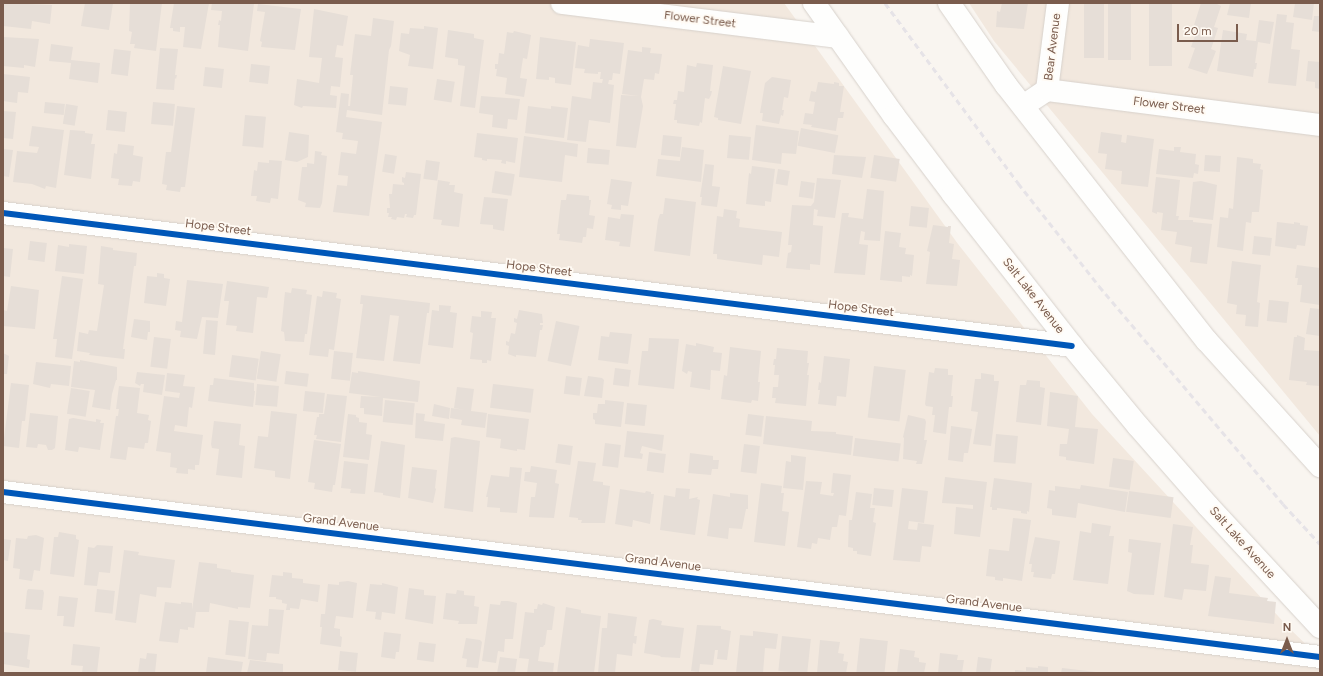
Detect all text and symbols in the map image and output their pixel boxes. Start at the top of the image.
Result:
street label: Flower Street [663,8,737,32]
street label: Bear Avenue [1042,13,1064,81]
scale bar [1179,16,1240,42]
text: 20 m [1184,24,1212,38]
street label: Flower Street [1132,94,1206,118]
street label: Hope Street [184,217,252,239]
street label: Salt Lake Avenue [999,255,1067,337]
street label: Hope Street [505,258,573,280]
street label: Hope Street [827,298,895,320]
street label: Salt Lake Avenue [1206,504,1278,582]
street label: Grand Avenue [302,511,380,535]
street label: Grand Avenue [624,551,702,575]
street label: Grand Avenue [945,592,1023,616]
north arrow [1267,620,1307,660]
text: N [1283,621,1291,634]

